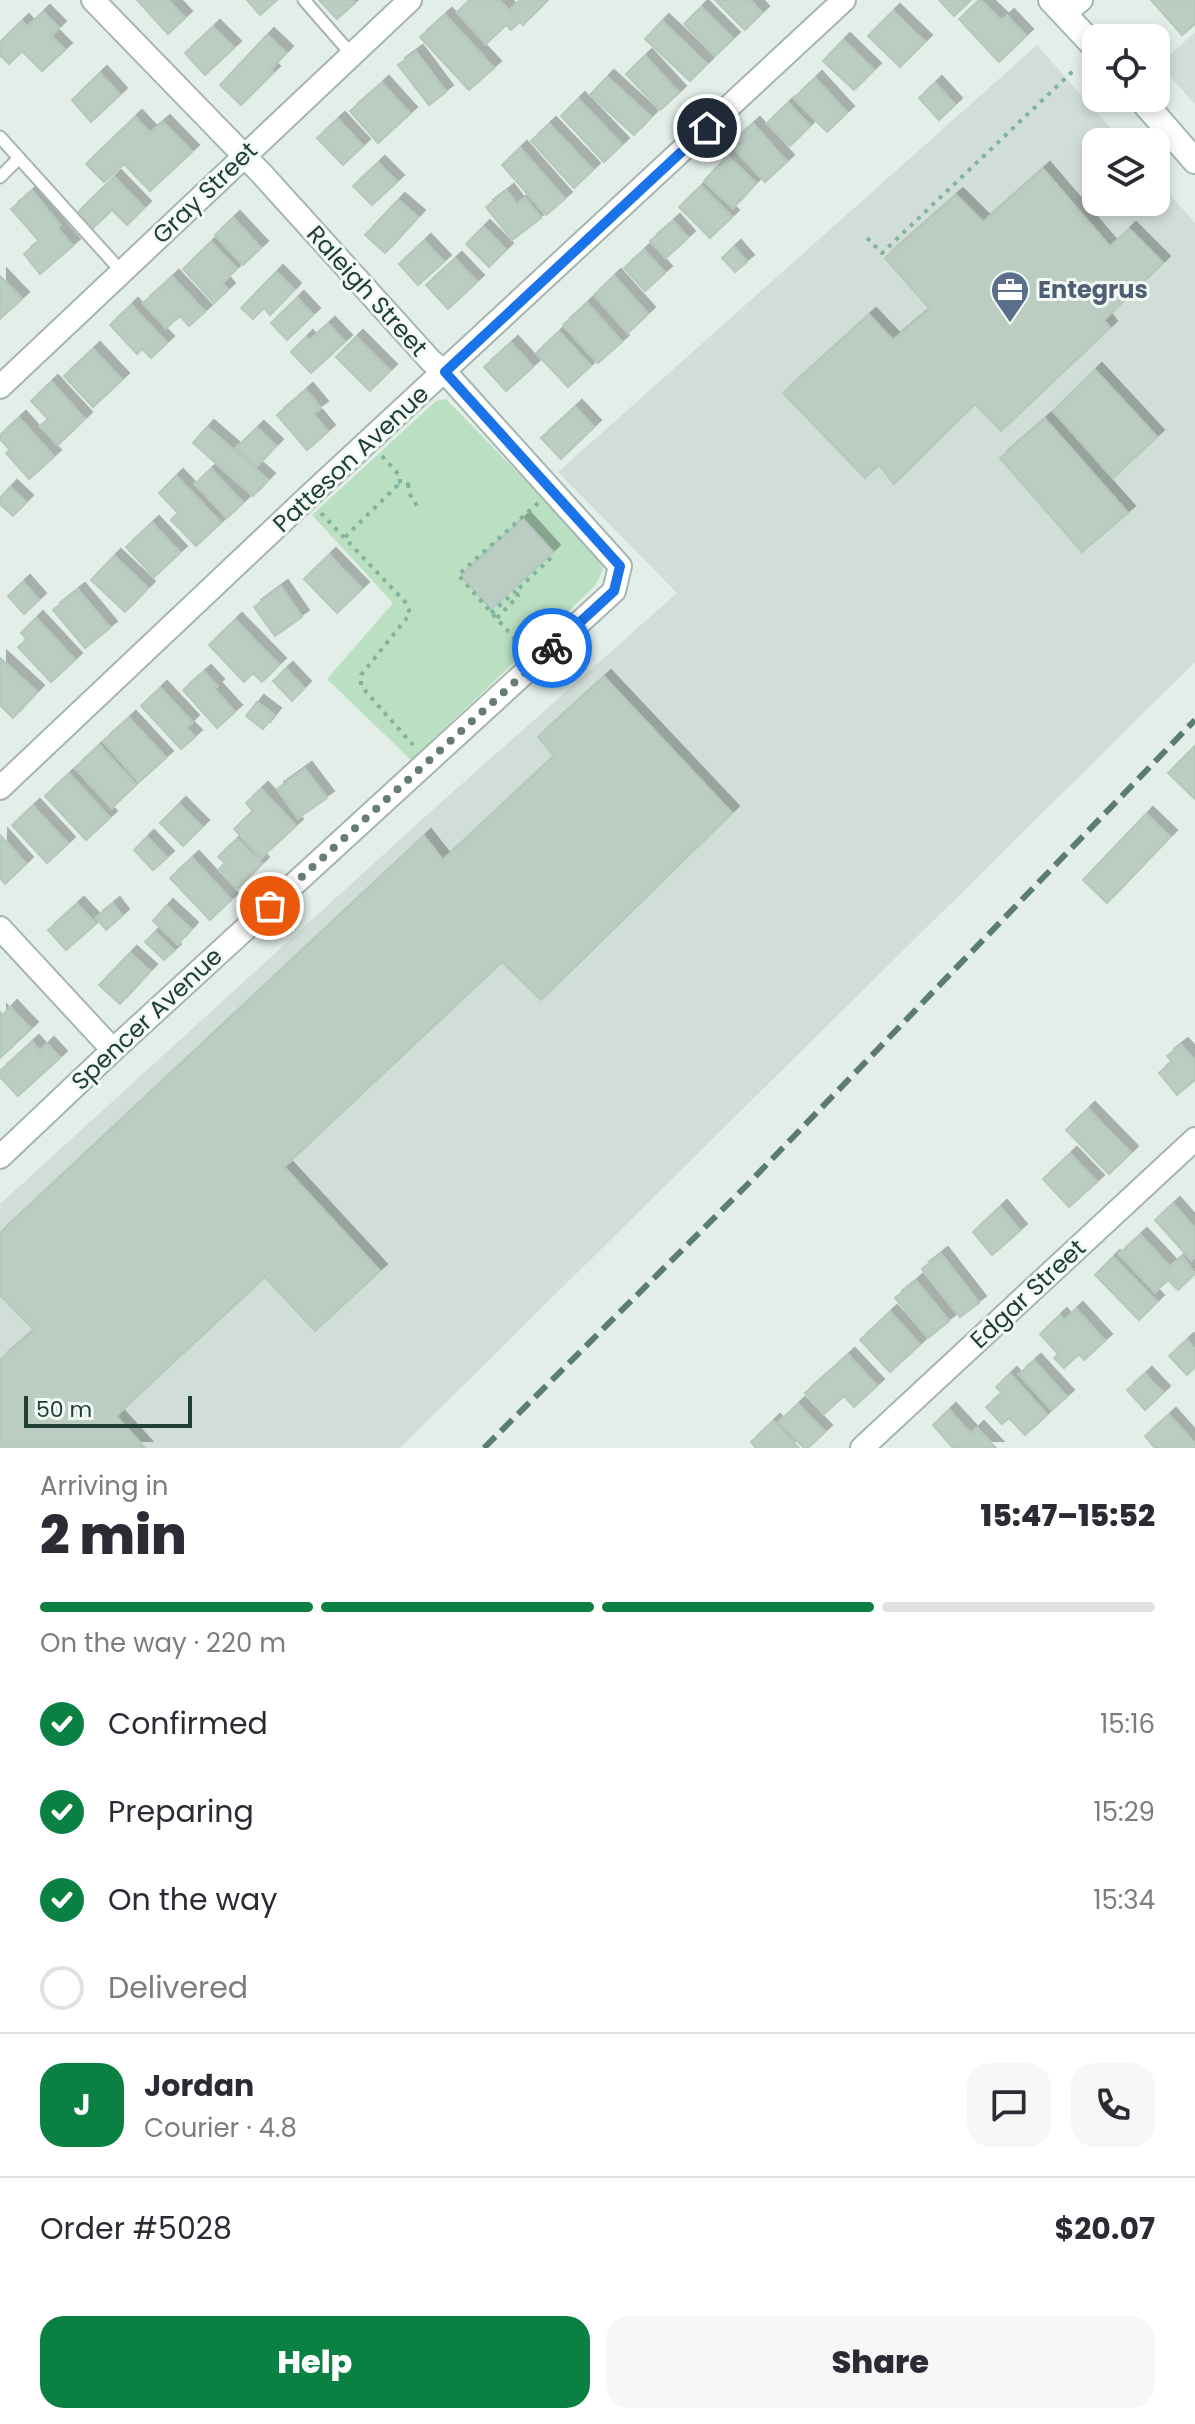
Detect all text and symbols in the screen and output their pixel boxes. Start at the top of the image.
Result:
map controls [1082,24,1170,216]
button: locate [1082,24,1170,112]
pin [673,94,741,162]
icon: home [685,106,729,150]
button: layers [1082,128,1170,216]
street label: Gray Street [145,134,264,251]
street label: Raleigh Street [300,218,435,363]
office icon: Entegrus [989,269,1031,324]
place label: Entegrus [1038,273,1148,306]
street label: Patteson Avenue [265,378,436,540]
courier [512,608,592,688]
icon: bike [530,626,574,670]
pin [236,872,304,940]
icon: bag [248,884,292,928]
street label: Spencer Avenue [64,940,229,1097]
street label: Edgar Street [963,1232,1093,1356]
scale bar [24,1392,192,1428]
text: 50 m [36,1394,92,1425]
text: Arriving in [40,1468,169,1504]
text: 15:47–15:52 [981,1494,1155,1537]
text: 2 min [40,1499,187,1572]
text: On the way · 220 m [40,1625,286,1661]
icon: check [40,1702,84,1746]
text: Confirmed [108,1702,268,1745]
text: 15:16 [1100,1706,1155,1742]
icon: check [40,1790,84,1834]
text: Preparing [108,1790,254,1833]
text: 15:29 [1093,1794,1155,1830]
icon: check [40,1878,84,1922]
text: On the way [108,1878,277,1921]
text: 15:34 [1093,1882,1155,1918]
text: Delivered [108,1966,248,2009]
button: chat [967,2063,1051,2147]
button: phone [1071,2063,1155,2147]
text: Jordan [144,2064,254,2107]
text: J [73,2083,91,2126]
text: Courier · 4.8 [144,2110,297,2146]
text: Order #5028 [40,2207,232,2250]
text: $20.07 [1055,2207,1155,2250]
button: Help [40,2316,590,2408]
button: Share [606,2316,1155,2408]

